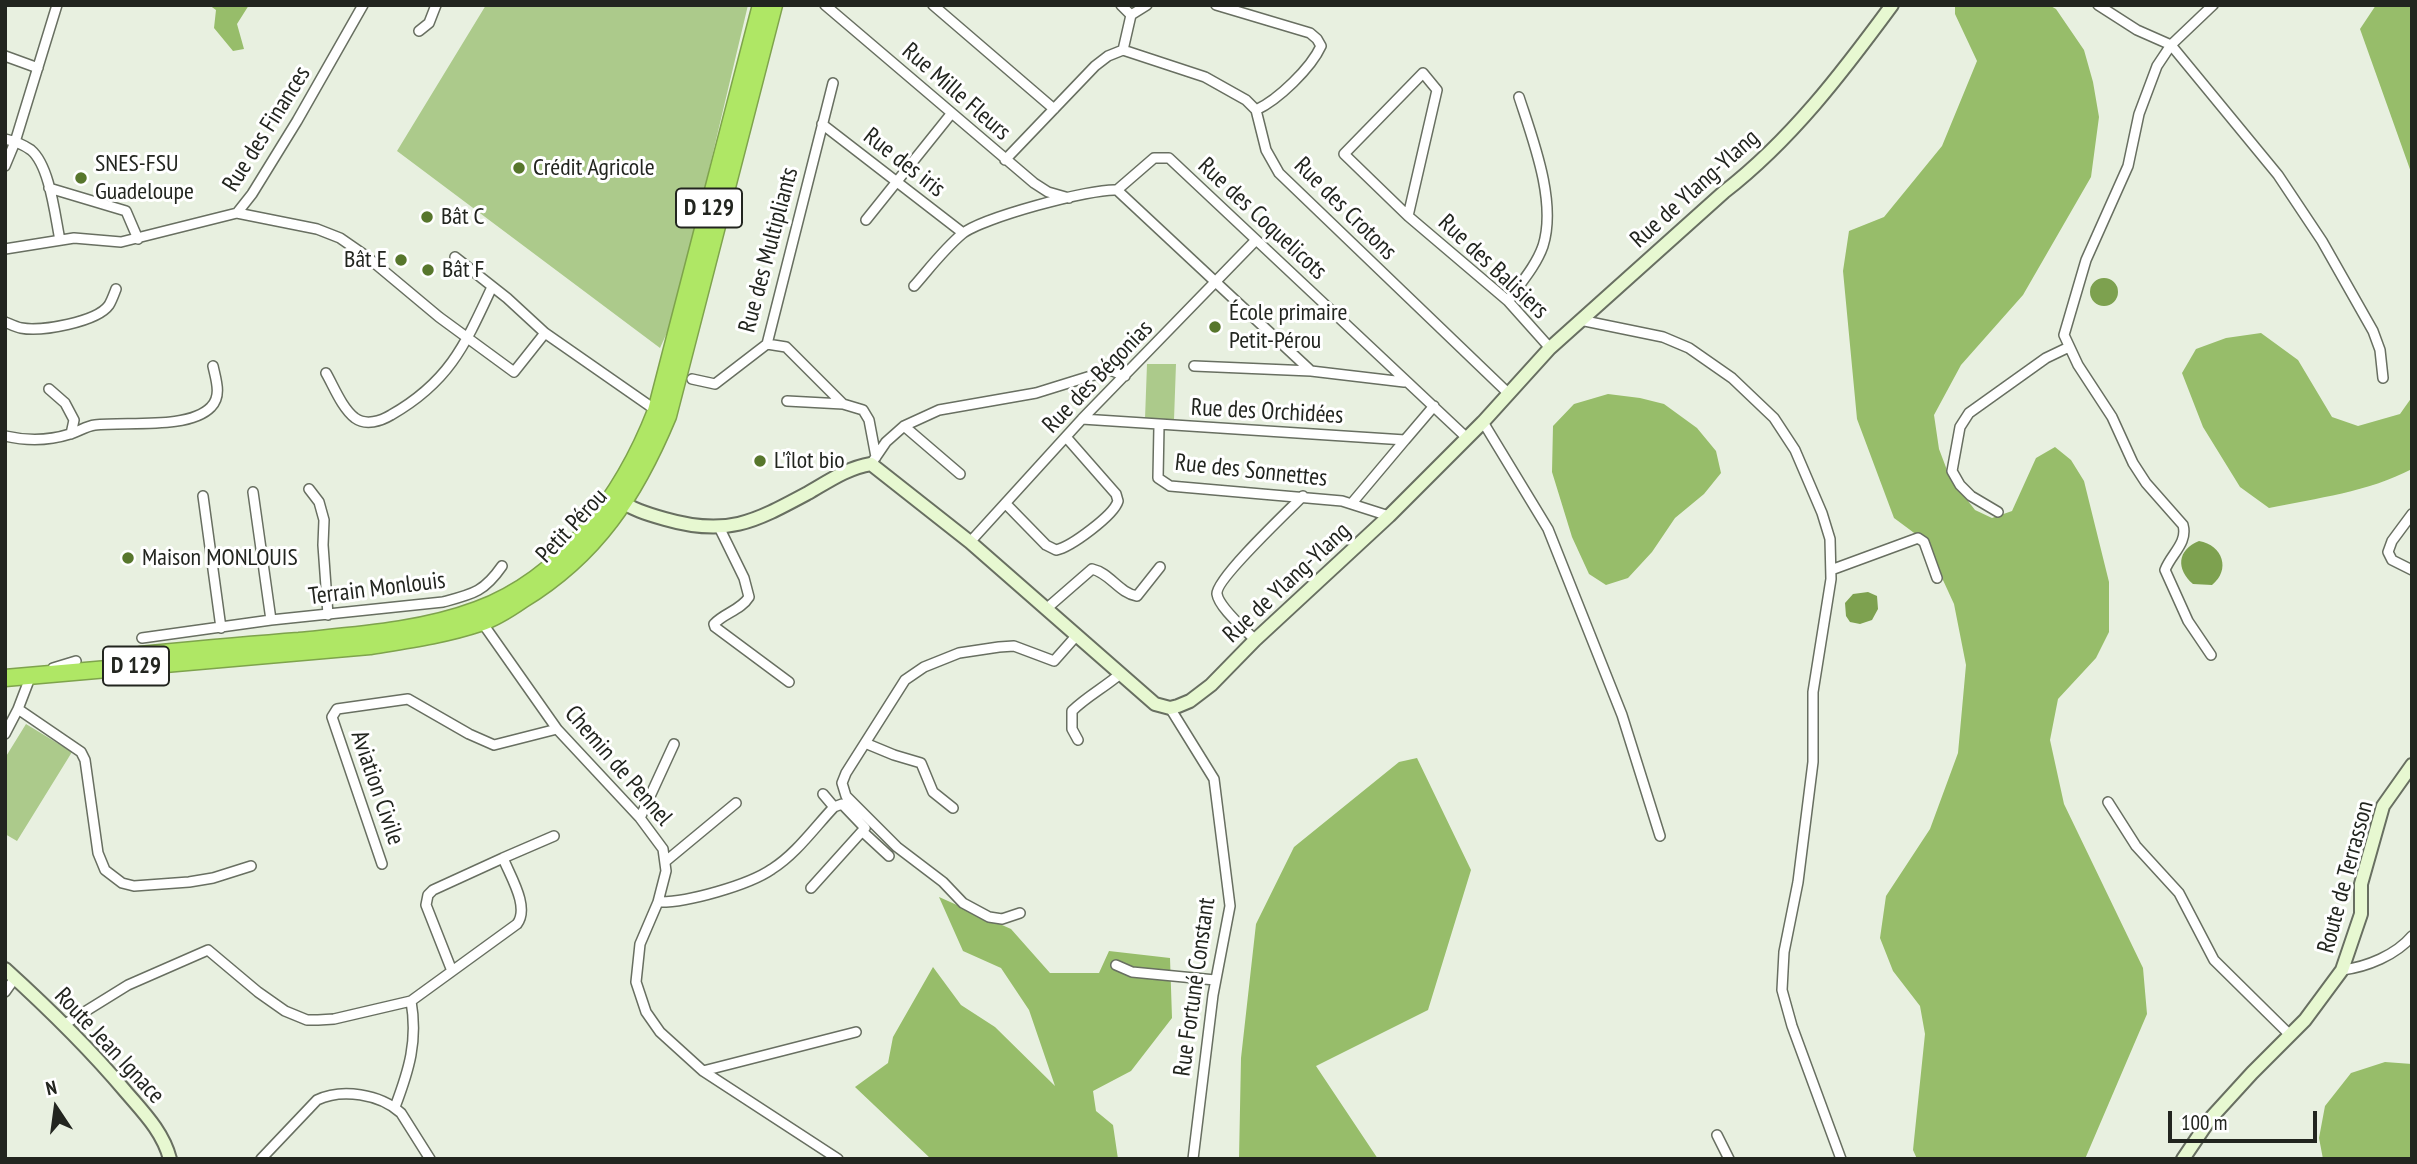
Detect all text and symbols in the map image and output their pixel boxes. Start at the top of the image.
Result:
street label: Rue Mille Fleurs [896,37,1016,147]
street label: Rue des Finances [217,61,317,197]
street label: Rue des iris [857,122,951,204]
street label: Rue de Ylang-Ylang [1625,124,1765,254]
place label: SNES-FSU Guadeloupe [95,150,194,206]
street label: Rue des Coquelicots [1192,152,1332,286]
street label: Rue des Crotons [1288,152,1402,266]
place label: Crédit Agricole [533,154,655,182]
marker: Crédit Agricole [511,160,527,176]
street label: Rue des Multipliants [733,164,805,336]
marker: SNES-FSU Guadeloupe [73,170,89,186]
road number: D 129 [676,188,742,228]
place label: Bât C [441,203,485,231]
marker: Bât C [419,209,435,225]
street label: Rue des Balisiers [1432,209,1554,325]
place label: Bât E [344,246,387,274]
marker: Bât E [393,252,409,268]
place label: Bât F [442,256,485,284]
marker: Bât F [420,262,436,278]
place label: École primaire Petit-Pérou [1229,299,1348,355]
street label: Rue des Bégonias [1037,315,1159,439]
marker: École primaire Petit-Pérou [1207,319,1223,335]
street label: Rue des Orchidées [1190,394,1344,430]
place label: L'îlot bio [774,447,845,475]
street label: Rue des Sonnettes [1173,449,1329,493]
marker: L'îlot bio [752,453,768,469]
street label: Petit Pérou [530,483,614,569]
street label: Rue de Ylang-Ylang [1218,517,1356,649]
place label: Maison MONLOUIS [142,544,298,572]
marker: Maison MONLOUIS [120,550,136,566]
street label: Terrain Monlouis [307,566,447,612]
road number: D 129 [103,646,169,686]
street label: Chemin de Pennel [558,700,678,832]
street label: Aviation Civile [344,727,410,849]
street label: Route de Terrasson [2312,798,2380,956]
street label: Rue Fortuné Constant [1168,896,1222,1078]
street label: Route Jean Ignace [48,982,170,1110]
north arrow [21,1073,91,1143]
text: N [44,1075,59,1100]
scale bar [2172,1098,2321,1142]
text: 100 m [2181,1109,2227,1136]

